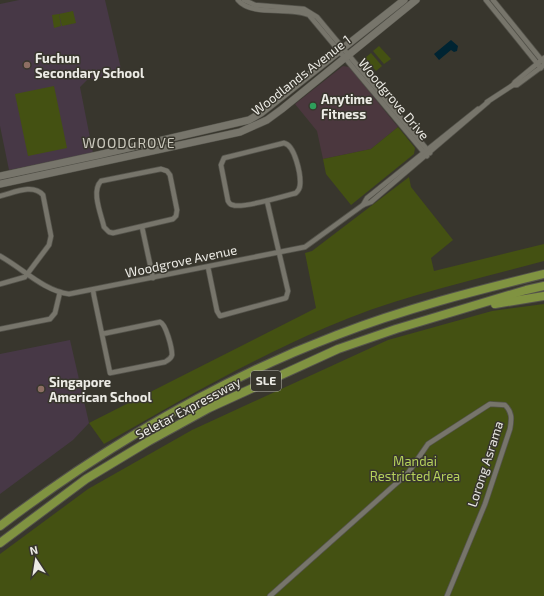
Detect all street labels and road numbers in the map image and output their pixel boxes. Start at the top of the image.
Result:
street label: Woodlands Avenue 1 [248,31,354,119]
street label: Woodgrove Drive [355,55,433,143]
street label: Woodgrove Avenue [124,241,238,281]
road number: SLE [251,371,281,391]
street label: Seletar Expressway [133,373,243,442]
street label: Lorong Asrama [464,419,506,509]

